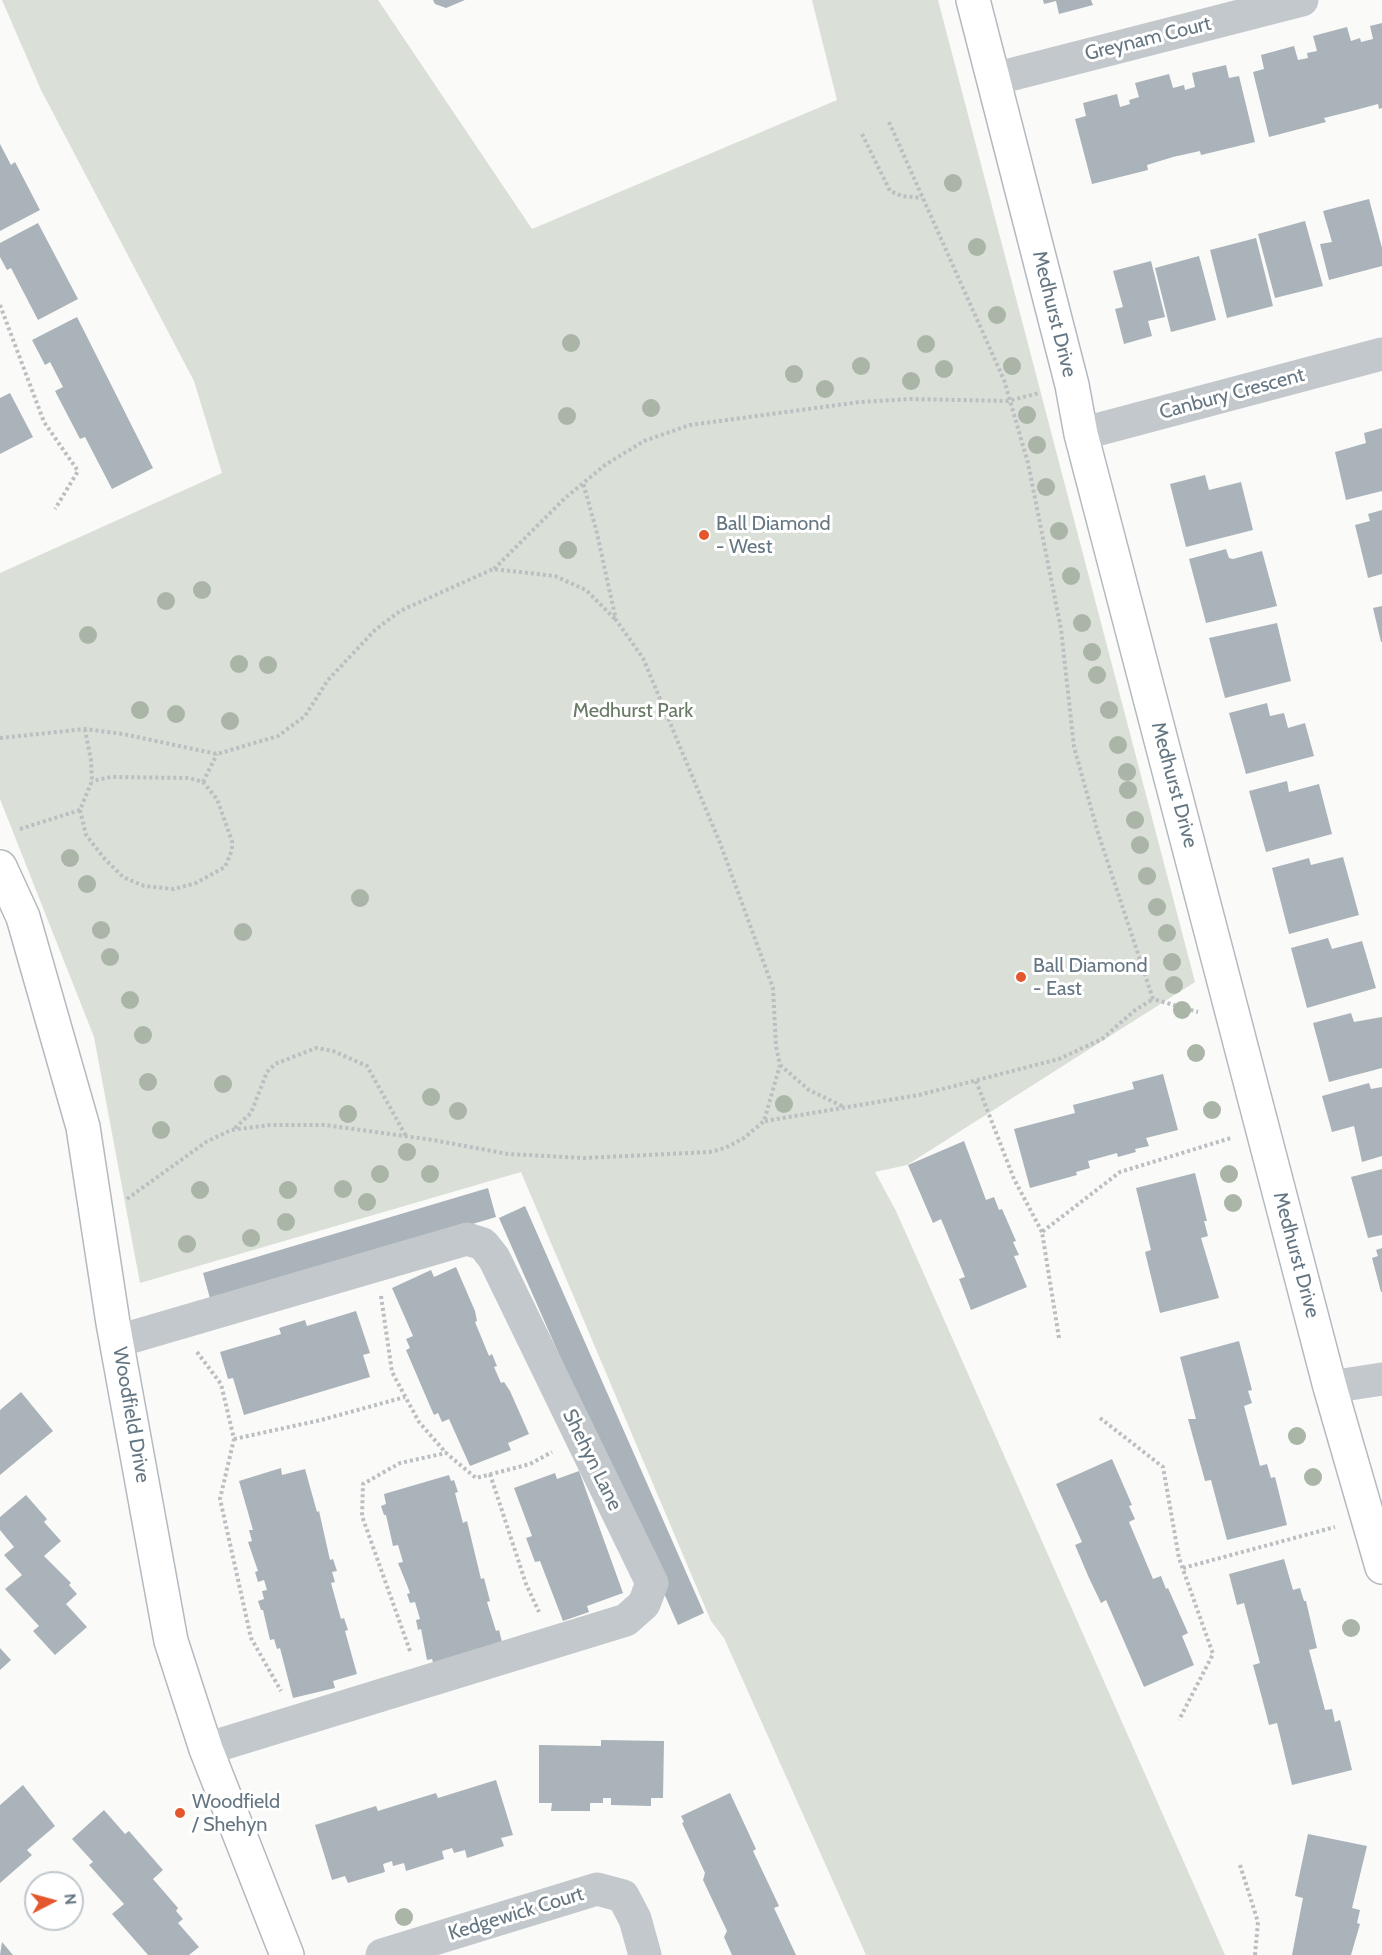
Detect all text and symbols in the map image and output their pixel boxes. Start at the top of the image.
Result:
street label: Greynam Court [1083,12,1213,66]
street label: Medhurst Drive [1027,248,1081,380]
street label: Canbury Crescent [1157,363,1307,425]
place label: Ball Diamond - West [716,512,831,559]
marker: Ball Diamond - West [697,528,711,542]
park label: Medhurst Park [573,699,693,723]
street label: Medhurst Drive [1146,719,1202,851]
place label: Ball Diamond - East [1033,954,1148,1001]
marker: Ball Diamond - East [1014,970,1028,984]
street label: Medhurst Drive [1268,1189,1324,1321]
street label: Woodfield Drive [107,1345,155,1485]
street label: Shehyn Lane [557,1405,627,1515]
place label: Woodfield / Shehyn [192,1790,280,1837]
marker: Woodfield / Shehyn [173,1806,187,1820]
north arrow [24,1871,84,1931]
street label: Kedgewick Court [446,1882,586,1946]
text: N [60,1893,80,1906]

